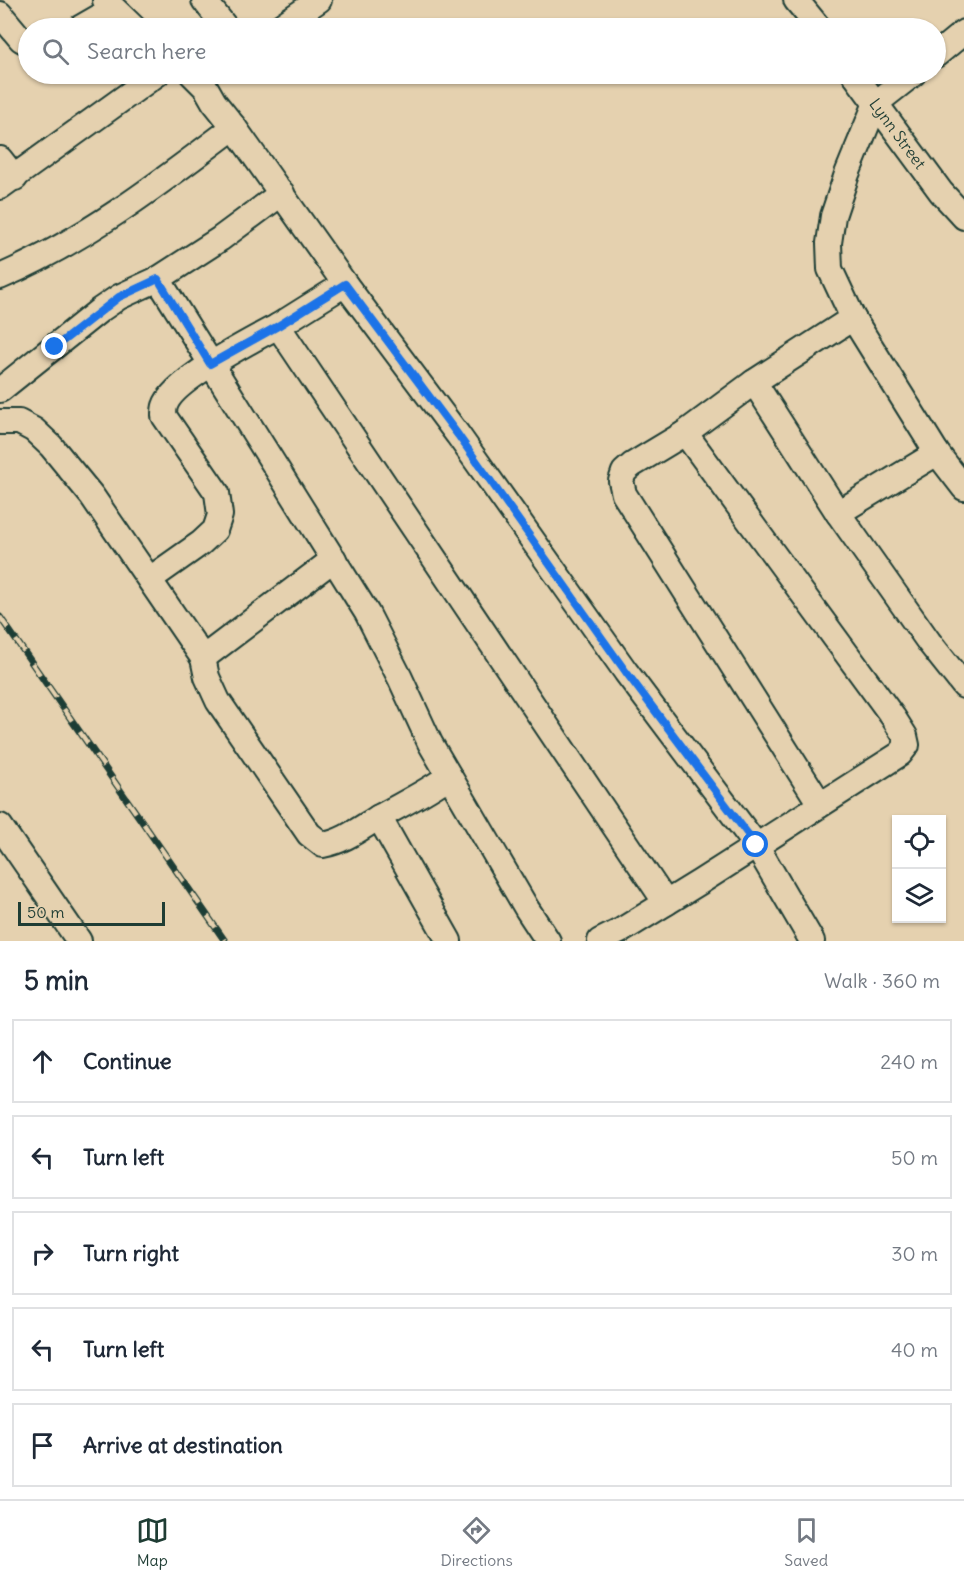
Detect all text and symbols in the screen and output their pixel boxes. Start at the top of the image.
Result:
search box [18,18,946,84]
icon: search [39,35,72,68]
text: Search here [87,37,206,65]
street label: Lynn Street [865,94,931,173]
route end [41,333,67,359]
map controls [892,815,946,923]
button: locate [892,815,946,869]
route start [742,831,768,857]
button: layers [892,869,946,923]
scale bar [18,899,165,926]
text: 50 m [27,902,65,922]
text: 5 min [24,964,89,997]
text: Walk · 360 m [824,968,940,993]
icon: ahead [26,1045,59,1078]
text: Continue [83,1047,172,1075]
text: 240 m [880,1049,938,1074]
icon: left [26,1141,59,1174]
text: Turn left [83,1143,164,1171]
text: 50 m [891,1145,938,1170]
icon: right [26,1237,59,1270]
text: Turn right [83,1239,179,1267]
text: 30 m [891,1241,938,1266]
icon: left [26,1333,59,1366]
text: Turn left [83,1335,164,1363]
text: 40 m [891,1337,938,1362]
icon: arrive [26,1429,59,1462]
text: Arrive at destination [83,1431,283,1459]
tab: Map [136,1514,169,1570]
tab: Directions [440,1514,513,1570]
tab: Saved [784,1514,828,1570]

